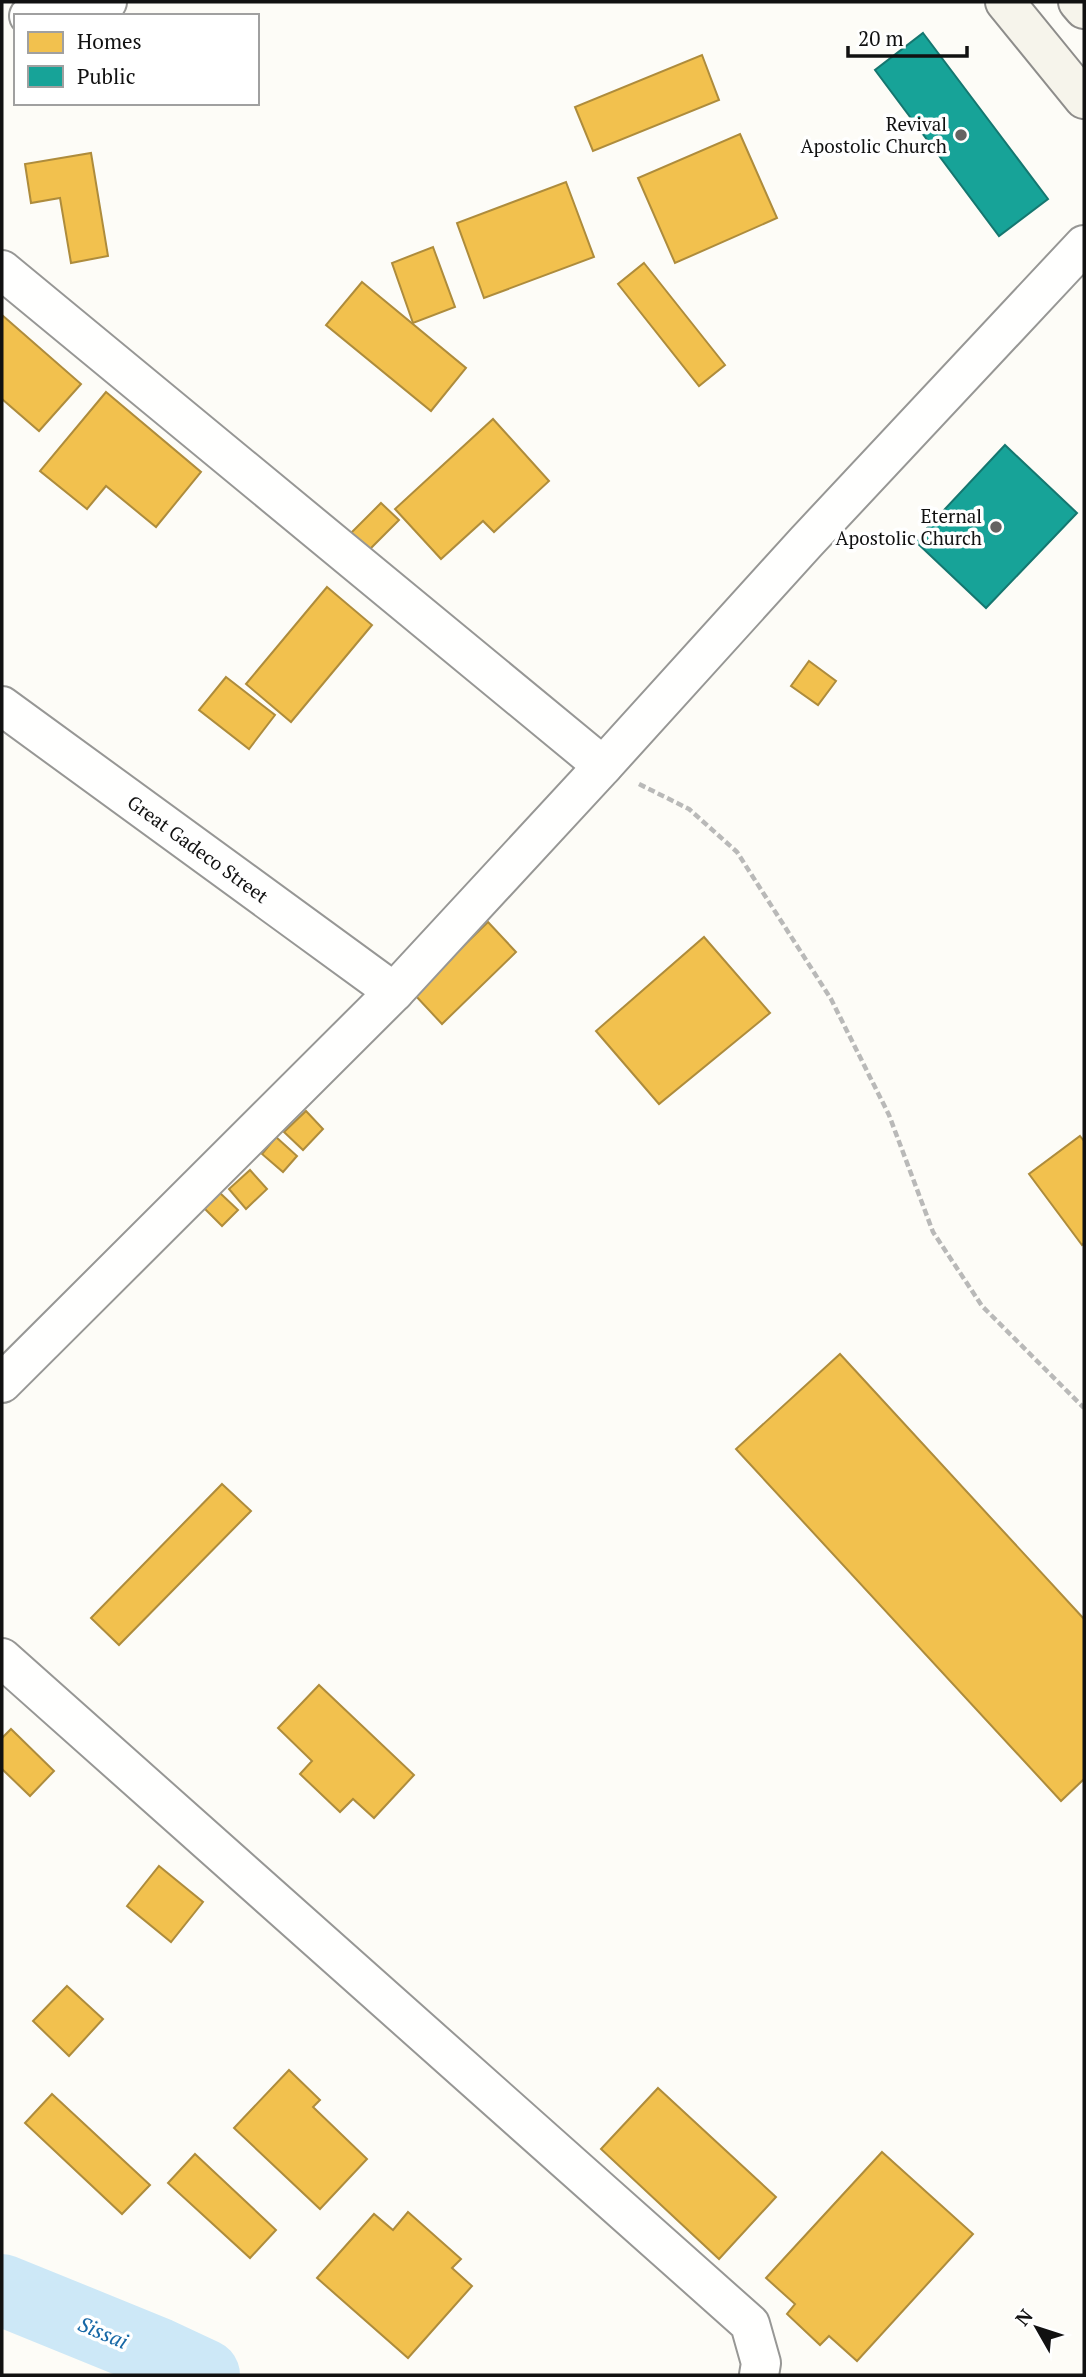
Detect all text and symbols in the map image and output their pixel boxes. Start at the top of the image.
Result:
legend [14,14,259,105]
scale bar [848,14,967,58]
text: 20 m [858,24,904,52]
text: Homes [77,27,142,55]
text: Public [77,62,135,90]
place label: Revival Apostolic Church [800,111,947,158]
marker: Revival Apostolic Church [953,127,969,143]
place label: Eternal Apostolic Church [835,503,982,550]
marker: Eternal Apostolic Church [988,519,1004,535]
street label: Great Gadeco Street [123,789,274,908]
north arrow [1002,2293,1072,2363]
text: N [1009,2303,1038,2330]
water label: Sissai [74,2309,133,2355]

